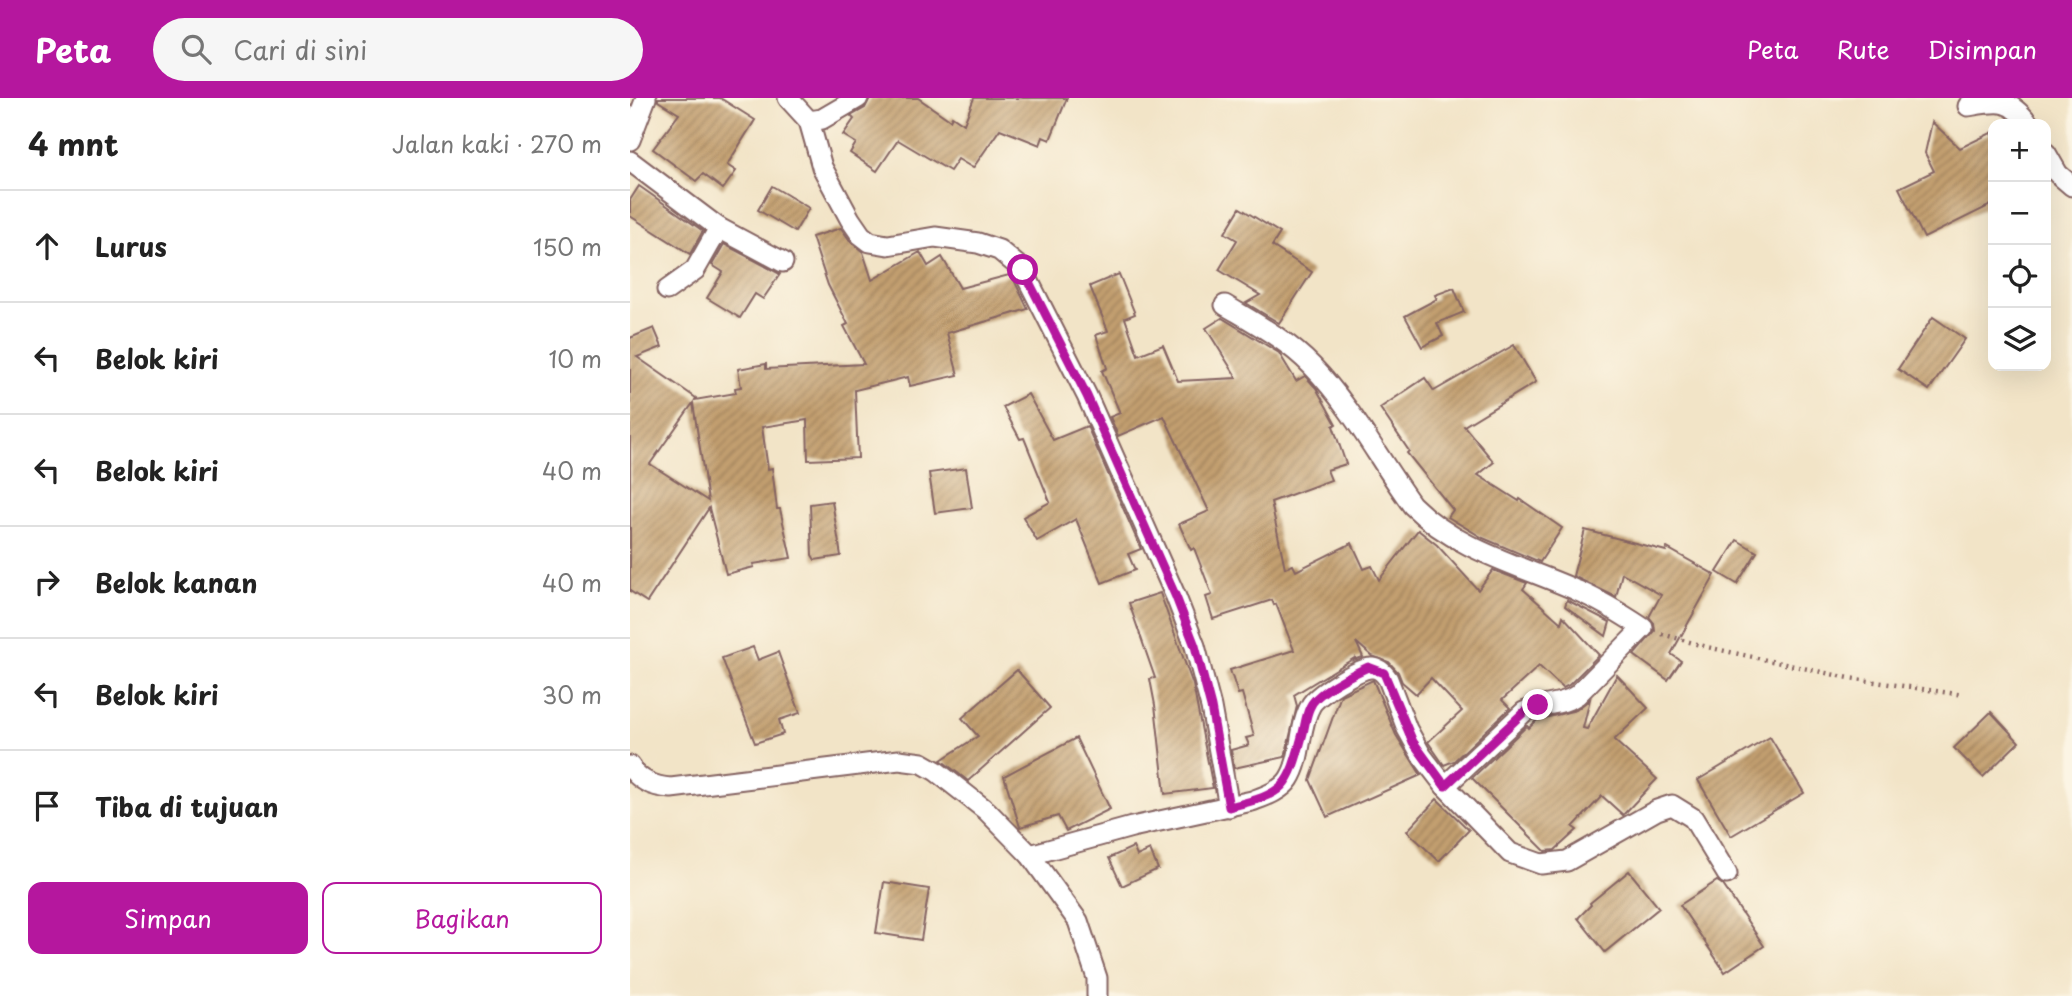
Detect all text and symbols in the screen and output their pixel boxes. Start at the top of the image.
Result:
search box [153,18,643,81]
text: Peta [35,24,111,74]
icon: search [177,30,215,68]
text: Cari di sini [233,30,367,69]
text: Peta [1747,31,1799,67]
text: Rute [1837,31,1889,67]
text: Disimpan [1927,31,2037,67]
map controls [1988,119,2051,371]
button: + [1988,119,2051,182]
text: 4 mnt [28,121,119,166]
text: Jalan kaki · 270 m [392,126,602,161]
button: − [1988,182,2051,245]
icon: ahead [28,227,66,265]
text: Lurus [95,227,167,266]
text: 150 m [533,229,602,264]
button: locate [1988,245,2051,308]
route start [1007,254,1038,285]
button: layers [1988,308,2051,371]
icon: left [28,339,66,377]
text: Belok kiri [95,339,218,378]
text: 10 m [548,341,602,376]
icon: left [28,451,66,489]
text: Belok kiri [95,451,218,490]
text: 40 m [542,453,602,488]
icon: right [28,563,66,601]
text: Belok kanan [95,563,257,602]
text: 40 m [542,565,602,600]
icon: left [28,675,66,713]
text: Belok kiri [95,675,218,714]
text: 30 m [541,677,602,712]
route end [1522,689,1553,720]
icon: arrive [28,787,66,825]
text: Tiba di tujuan [95,787,279,826]
button: Simpan [28,882,308,954]
button: Bagikan [322,882,602,954]

